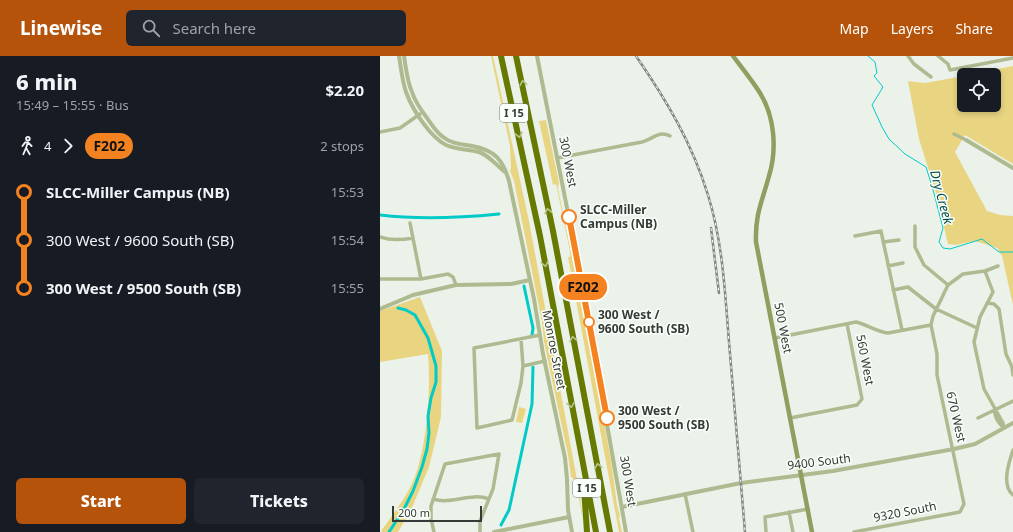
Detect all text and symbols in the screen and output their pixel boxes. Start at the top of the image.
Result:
search box [126,10,406,46]
text: Linewise [20,15,102,41]
icon: search [140,17,162,39]
text: Search here [172,18,256,38]
text: Map [840,19,869,38]
text: Layers [891,19,933,38]
text: Share [955,19,993,38]
text: 6 min [16,66,77,96]
map controls [957,68,1001,112]
button: locate [957,68,1001,112]
text: $2.20 [325,80,364,100]
one-way arrow [519,80,528,87]
text: 15:49 – 15:55 · Bus [16,96,129,114]
road number: I 15 [500,104,528,122]
one-way arrow [514,132,522,138]
icon: walk [16,135,38,157]
icon: forward [57,135,79,157]
street label: 300 West [555,135,582,189]
text: F202 [93,136,125,155]
text: 4 [44,137,51,155]
text: 2 stops [320,137,364,155]
water label: Dry Creek [926,168,958,227]
text: SLCC-Miller Campus (NB) [46,182,229,202]
text: 15:53 [331,183,364,201]
place label: SLCC-Miller Campus (NB) [580,201,657,232]
one-way arrow [545,208,553,214]
marker: SLCC-Miller Campus (NB) [561,209,577,225]
text: 300 West / 9600 South (SB) [46,230,234,250]
text: 15:54 [331,231,364,249]
one-way arrow [540,261,549,267]
line badge: F202 [555,274,611,300]
text: F202 [567,277,599,296]
text: 300 West / 9500 South (SB) [46,278,241,298]
text: 15:55 [331,279,364,297]
street label: 500 West [770,301,797,355]
place label: 300 West / 9600 South (SB) [598,306,689,337]
street label: Monroe Street [538,309,571,392]
marker: 300 West / 9600 South (SB) [583,316,595,328]
street label: 560 West [852,333,879,387]
one-way arrow [570,335,578,342]
street label: 670 West [942,390,971,445]
one-way arrow [567,402,575,408]
place label: 300 West / 9500 South (SB) [618,402,709,433]
marker: 300 West / 9500 South (SB) [599,410,615,426]
street label: 9400 South [786,449,852,474]
street label: 300 West [616,454,641,508]
one-way arrow [594,463,602,469]
button: Start [16,478,186,524]
button: Tickets [194,478,364,524]
road number: I 15 [573,479,601,497]
street label: 9320 South [872,497,938,526]
scale bar [392,504,482,523]
text: 200 m [398,505,430,520]

